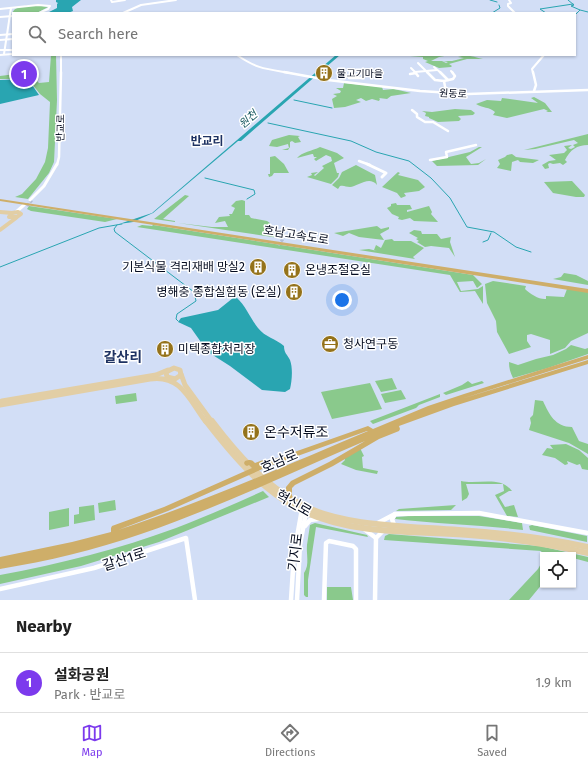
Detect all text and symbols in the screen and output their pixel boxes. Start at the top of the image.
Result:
search box [12,12,576,56]
icon: search [26,23,48,45]
text: Search here [58,25,138,43]
pin: 1 [11,59,37,89]
building icon: 물고기마을 [314,63,334,83]
place label: 물고기마을 [337,68,383,80]
street label: 원동로 [439,87,467,101]
water label: 원천 [236,107,262,131]
street label: 반교로 [55,114,67,142]
district label: 반교리 [190,134,224,148]
street label: 호남고속도로 [262,223,330,247]
building icon: 기본식물 격리재배 망실2 [248,257,268,277]
place label: 기본식물 격리재배 망실2 [122,260,245,274]
building icon: 온냉조절온실 [282,260,302,280]
place label: 온냉조절온실 [305,263,371,277]
building icon: 병해충 종합실험동 (온실) [284,282,304,302]
place label: 병해충 종합실험동 (온실) [156,285,281,299]
your location [332,290,352,310]
office icon: 청사연구동 [320,334,340,354]
place label: 청사연구동 [343,337,398,351]
building icon: 미텍종합처리장 [155,339,175,359]
place label: 미텍종합처리장 [178,342,255,356]
district label: 갈산리 [104,349,142,366]
building icon: 온수저류조 [241,422,261,442]
place label: 온수저류조 [264,424,329,441]
street label: 호남로 [258,446,300,477]
street label: 혁신로 [273,486,315,521]
street label: 기지로 [285,532,306,572]
street label: 갈산1로 [100,544,148,574]
map controls [540,552,576,588]
button: locate [540,552,576,588]
text: Nearby [16,616,71,637]
text: 설화공원 [54,666,109,684]
text: 1 [26,675,32,690]
text: 1.9 km [536,675,572,690]
text: Park · 반교로 [54,687,125,702]
tab: Map [81,722,103,759]
tab: Directions [265,722,315,759]
tab: Saved [477,722,507,759]

